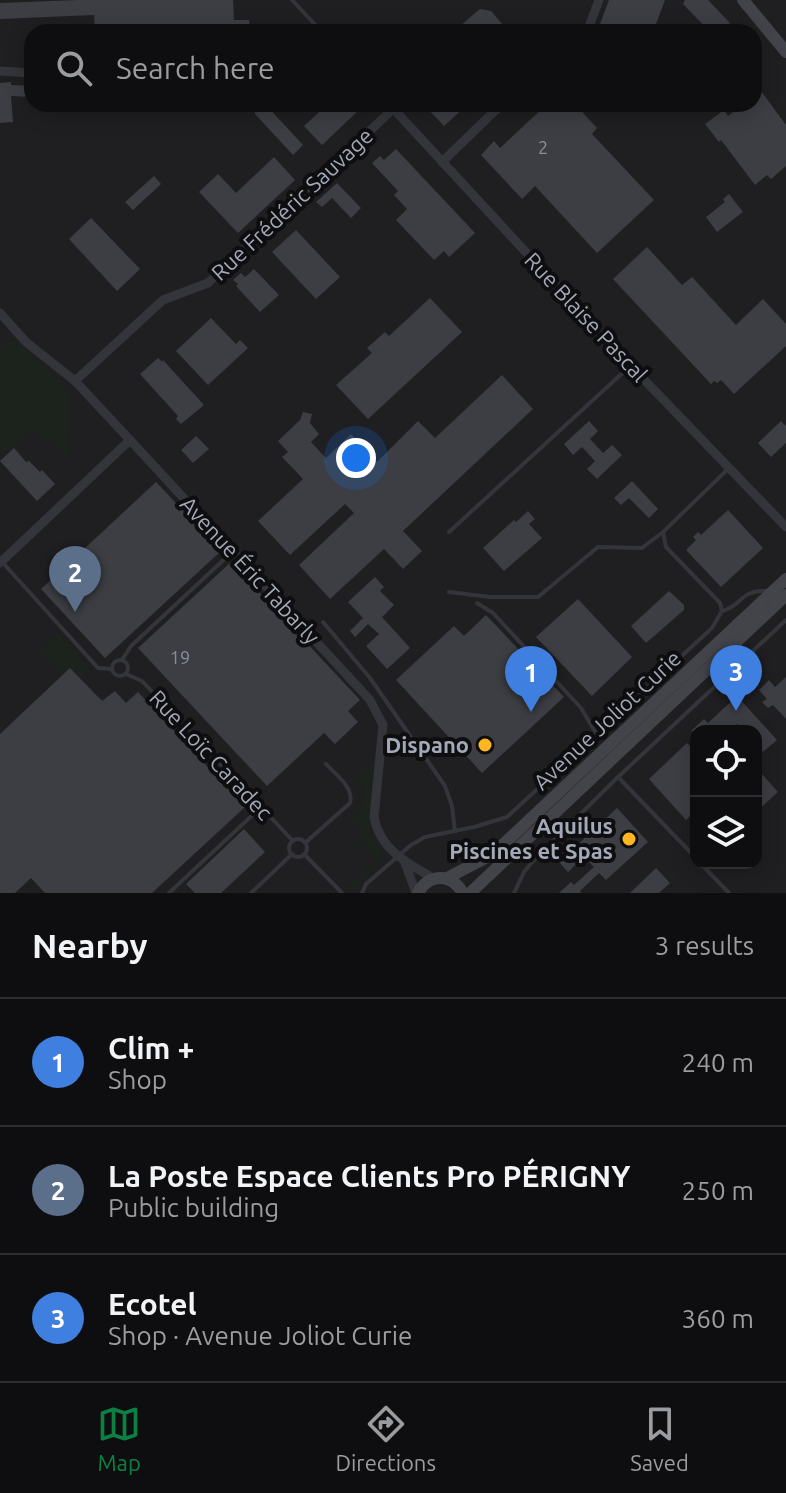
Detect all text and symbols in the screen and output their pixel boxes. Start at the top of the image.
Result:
search box [24,24,762,112]
icon: search [52,46,96,90]
text: Search here [116,51,275,85]
street label: Rue Frédéric Sauvage [206,122,377,285]
house number: 2 [538,137,548,157]
street label: Rue Blaise Pascal [520,247,653,387]
your location [336,438,376,478]
street label: Avenue Éric Tabarly [176,490,326,649]
pin: 2 [49,546,101,612]
street label: Avenue Joliot Curie [528,645,685,794]
pin: 3 [710,645,762,711]
pin: 1 [505,646,557,712]
house number: 19 [170,647,190,667]
street label: Rue Loïc Caradec [145,685,278,825]
map controls [690,725,762,869]
button: locate [690,725,762,797]
place label: Dispano [385,732,469,757]
marker: Dispano [476,736,494,754]
button: layers [690,797,762,869]
place label: Aquilus Piscines et Spas [449,813,613,863]
marker: Aquilus Piscines et Spas [620,830,638,848]
text: Nearby [32,926,147,964]
text: 3 results [655,931,754,960]
text: Clim + [108,1031,195,1065]
text: 1 [51,1048,65,1077]
text: 240 m [682,1048,754,1077]
text: Shop [108,1065,167,1094]
text: La Poste Espace Clients Pro PÉRIGNY [108,1159,630,1193]
text: 2 [51,1176,65,1205]
text: 250 m [682,1176,754,1205]
text: Public building [108,1193,279,1222]
text: Ecotel [108,1287,197,1321]
text: 3 [51,1304,65,1333]
text: 360 m [682,1304,754,1333]
text: Shop · Avenue Joliot Curie [108,1321,412,1350]
tab: Map [97,1402,141,1475]
tab: Directions [335,1402,436,1475]
tab: Saved [630,1402,689,1475]

